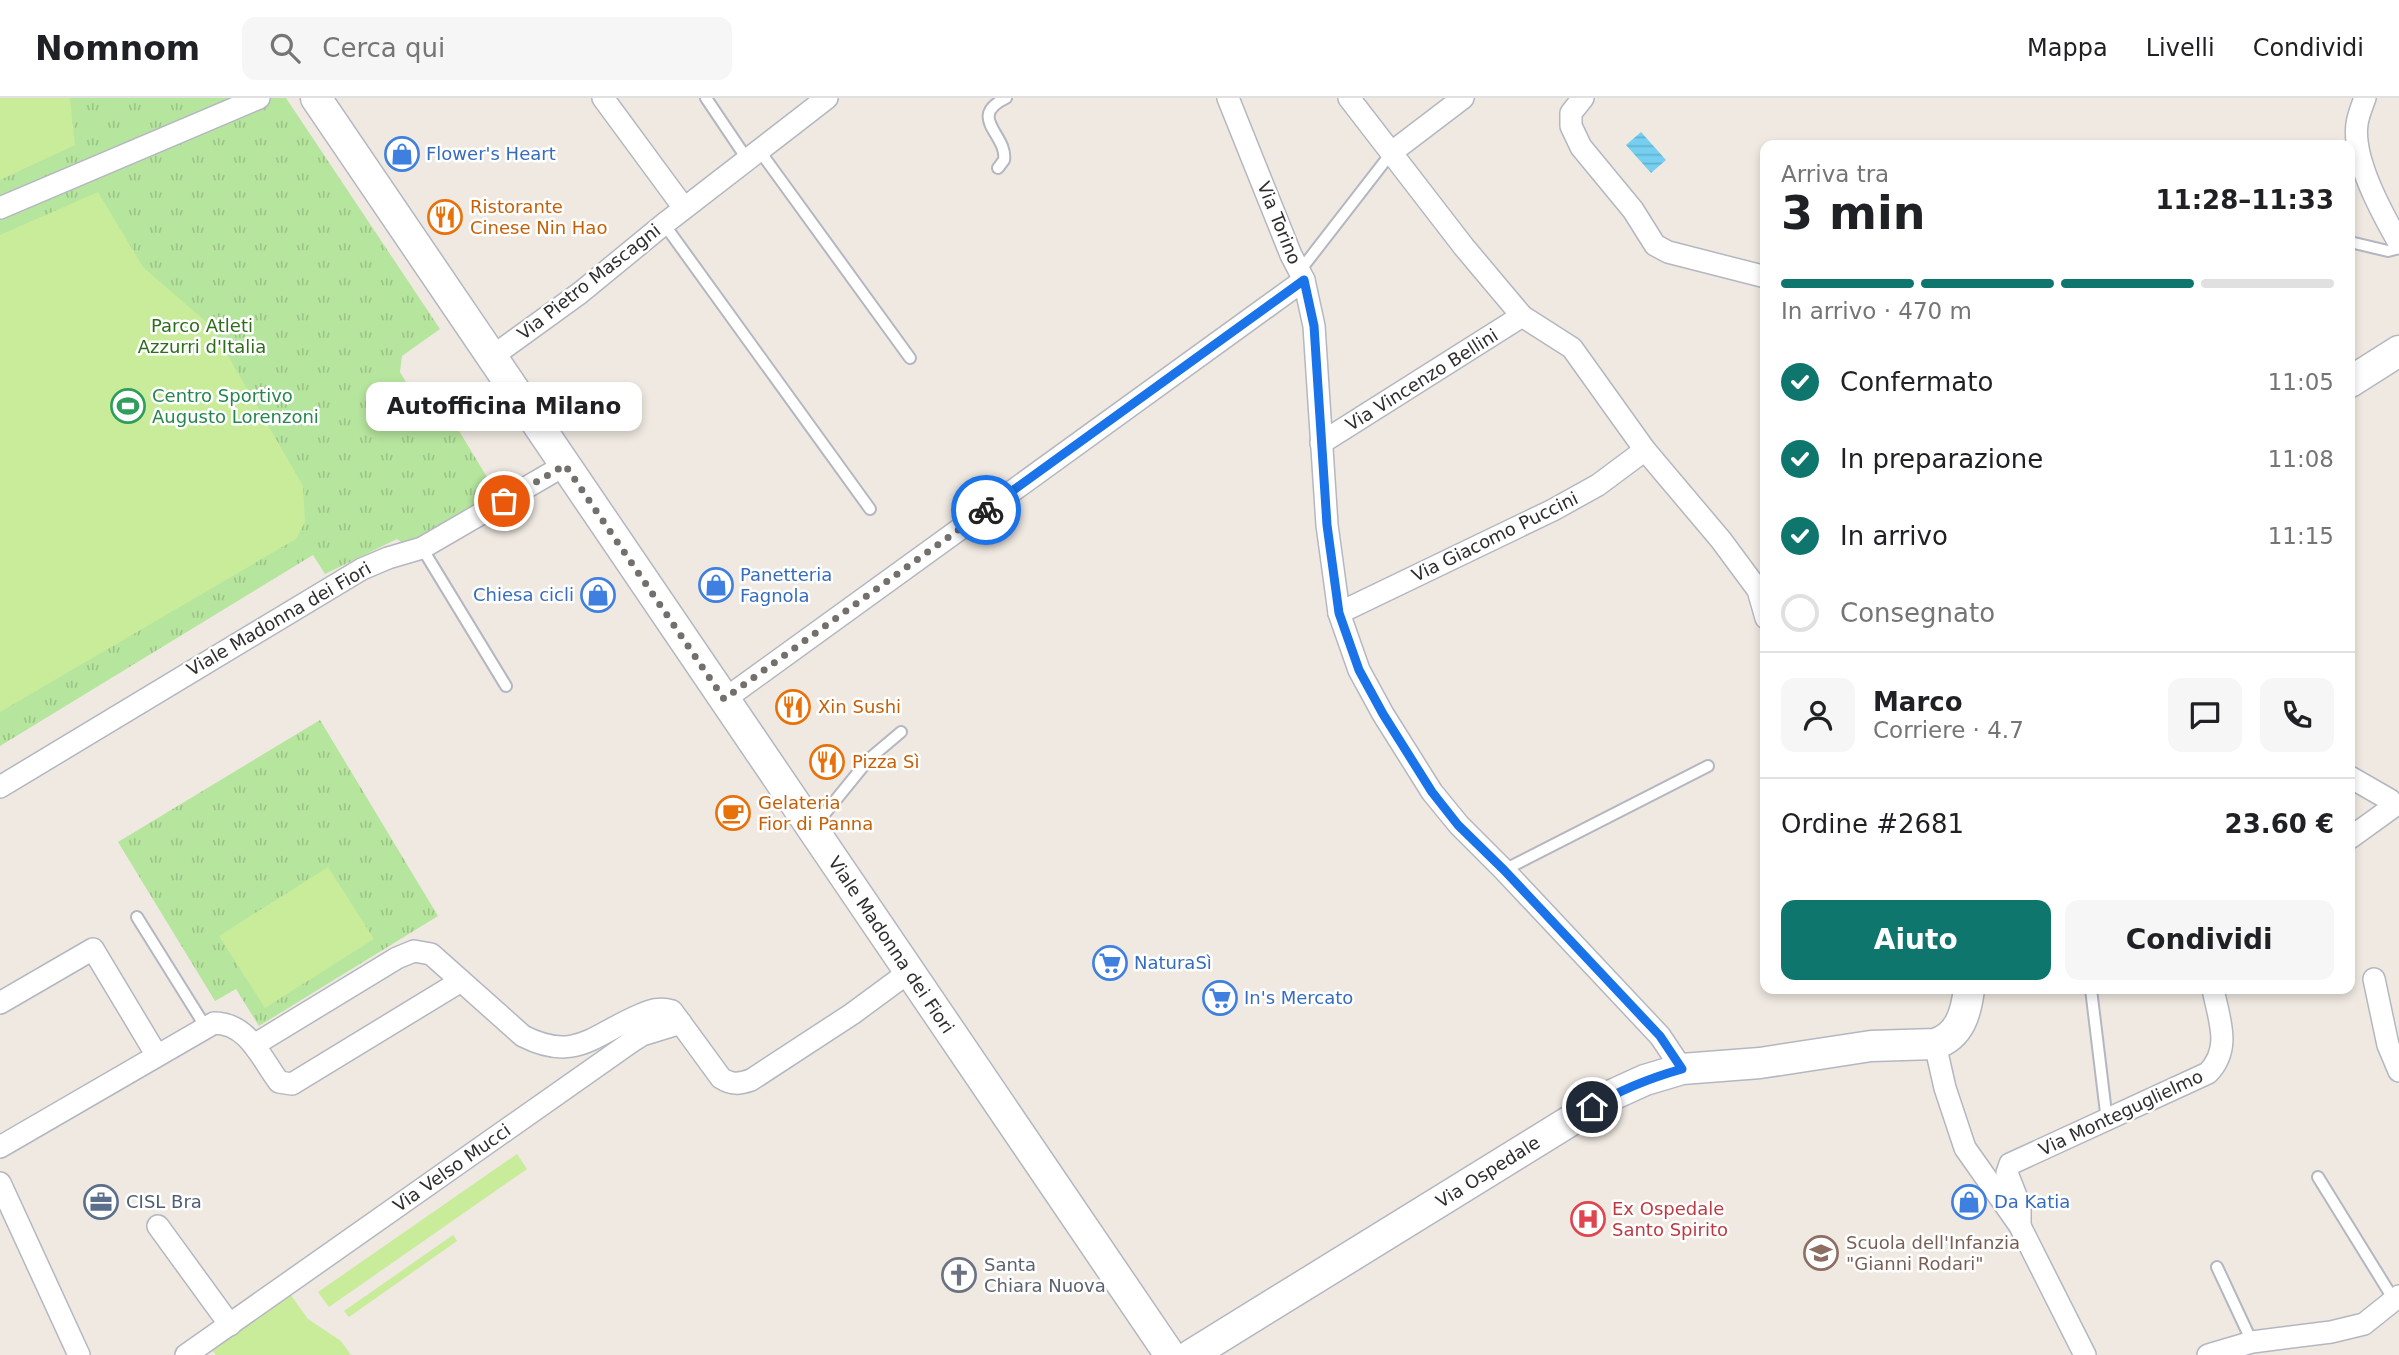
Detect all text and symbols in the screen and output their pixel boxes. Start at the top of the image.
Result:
search box [242,17,732,80]
text: Nomnom [35,29,200,68]
icon: search [266,29,304,67]
text: Cerca qui [322,33,445,63]
text: Mappa [2027,34,2108,62]
text: Livelli [2146,34,2215,62]
text: Condividi [2253,34,2364,62]
shop icon: Flower's Heart [383,135,421,173]
place label: Flower's Heart [426,143,556,164]
text: Arriva tra [1781,161,1889,187]
street label: Via Torino [1253,178,1306,267]
text: 11:28–11:33 [2155,185,2334,215]
text: 3 min [1781,186,1925,240]
place label: Ristorante Cinese Nin Hao [470,196,607,238]
restaurant icon: Ristorante Cinese Nin Hao [426,198,464,236]
street label: Via Pietro Mascagni [513,219,664,344]
text: In arrivo · 470 m [1781,298,1972,324]
park label: Parco Atleti Azzurri d'Italia [138,315,266,357]
street label: Via Vincenzo Bellini [1342,324,1502,435]
icon: check [1781,363,1819,401]
text: Confermato [1840,367,1993,397]
text: 11:05 [2268,369,2334,395]
callout: Autofficina Milano [366,382,642,431]
place label: Centro Sportivo Augusto Lorenzoni [152,385,319,427]
sports icon: Centro Sportivo Augusto Lorenzoni [109,387,147,425]
text: Autofficina Milano [387,393,621,419]
icon: check [1781,440,1819,478]
text: In preparazione [1840,444,2043,474]
text: 11:08 [2268,446,2334,472]
pin [474,471,534,531]
courier [951,475,1021,545]
icon: bag [485,482,523,520]
street label: Via Giacomo Puccini [1408,487,1581,586]
icon: bike [967,491,1005,529]
icon: check [1781,517,1819,555]
text: In arrivo [1840,521,1948,551]
text: 11:15 [2268,523,2334,549]
street label: Viale Madonna dei Fiori [183,557,374,680]
place label: Panetteria Fagnola [740,564,832,606]
shop icon: Panetteria Fagnola [697,566,735,604]
shop icon: Chiesa cicli [579,576,617,614]
place label: Chiesa cicli [473,584,574,605]
text: Consegnato [1840,598,1995,628]
button: person [1781,678,1855,752]
button: chat [2168,678,2242,752]
button: phone [2260,678,2334,752]
text: Marco [1873,687,1963,717]
restaurant icon: Xin Sushi [774,688,812,726]
place label: Xin Sushi [818,696,901,717]
text: Corriere · 4.7 [1873,717,2024,743]
restaurant icon: Pizza Sì [808,743,846,781]
place label: Pizza Sì [852,751,920,772]
place label: Gelateria Fior di Panna [758,792,873,834]
cafe icon: Gelateria Fior di Panna [714,794,752,832]
text: Ordine #2681 [1781,809,1964,839]
text: 23.60 € [2225,809,2334,839]
street label: Viale Madonna dei Fiori [824,852,959,1037]
button: Aiuto [1781,900,2051,980]
button: Condividi [2065,900,2334,980]
supermarket icon: NaturaSì [1091,944,1129,982]
place label: NaturaSì [1134,952,1212,973]
supermarket icon: In's Mercato [1201,979,1239,1017]
place label: In's Mercato [1244,987,1353,1008]
street label: Via Monteguglielmo [2035,1065,2206,1160]
pin [1562,1077,1622,1137]
icon: home [1573,1088,1611,1126]
street label: Via Velso Mucci [389,1119,514,1216]
street label: Via Ospedale [1432,1131,1543,1212]
office icon: CISL Bra [82,1183,120,1221]
shop icon: Da Katia [1950,1183,1988,1221]
place label: CISL Bra [126,1191,202,1212]
place label: Da Katia [1994,1191,2070,1212]
place label: Ex Ospedale Santo Spirito [1612,1198,1728,1240]
hospital icon: Ex Ospedale Santo Spirito [1569,1200,1607,1238]
place label: Scuola dell'Infanzia "Gianni Rodari" [1846,1232,2020,1274]
school or university icon: Scuola dell'Infanzia "Gianni Rodari" [1802,1234,1840,1272]
place label: Santa Chiara Nuova [984,1254,1106,1296]
church icon: Santa Chiara Nuova [940,1256,978,1294]

